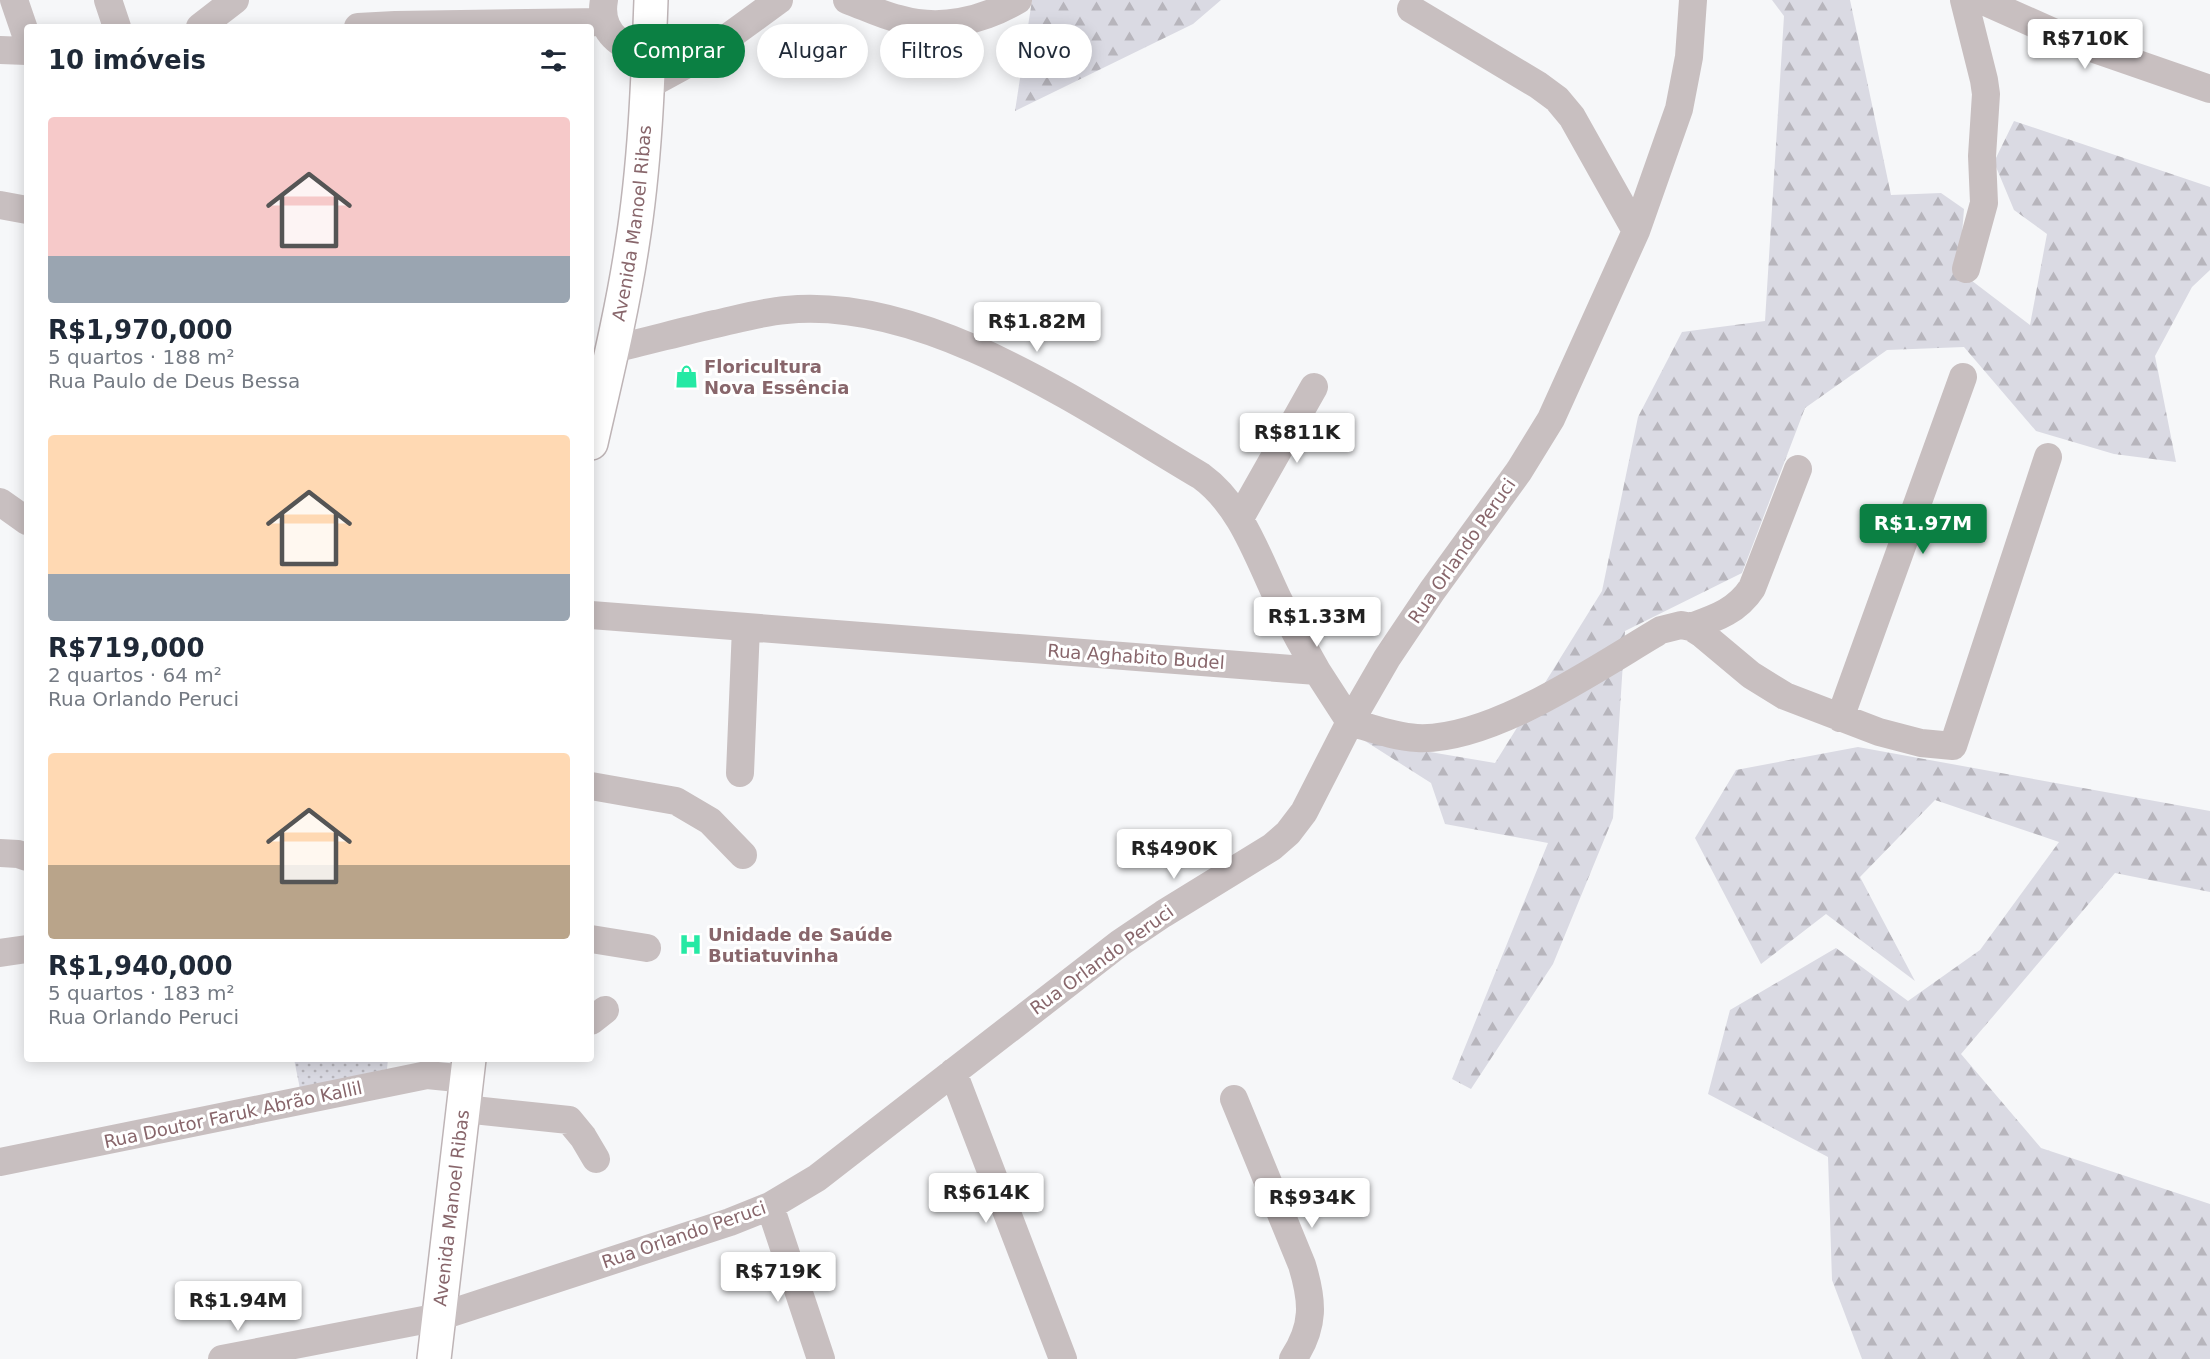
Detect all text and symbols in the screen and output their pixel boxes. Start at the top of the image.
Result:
pin: R$710K [2036,19,2134,70]
chip: Comprar [612,24,745,78]
chip: Alugar [757,24,868,78]
chip: Filtros [880,24,984,78]
chip: Novo [996,24,1092,78]
text: R$710K [2042,26,2128,50]
icon: filters [537,44,570,77]
text: 10 imóveis [48,45,206,75]
street label: Avenida Manoel Ribas [608,124,655,323]
icon: home [255,156,363,264]
pin: R$1.82M [982,302,1092,353]
text: R$1.82M [988,309,1086,333]
text: R$1,970,000 [48,315,233,345]
text: 5 quartos · 188 m² [48,345,235,369]
place label: Floricultura Nova Essência [704,356,849,398]
shop icon: Floricultura Nova Essência [673,364,699,390]
text: Rua Paulo de Deus Bessa [48,369,300,393]
pin: R$811K [1248,413,1346,464]
text: R$811K [1254,420,1340,444]
icon: home [255,474,363,582]
street label: Rua Orlando Peruci [1404,474,1520,627]
pin: R$1.97M [1868,504,1978,555]
text: R$1.97M [1874,511,1972,535]
pin: R$1.33M [1262,597,1372,648]
text: R$1.33M [1268,604,1366,628]
text: R$719,000 [48,633,205,663]
street label: Rua Aghabito Budel [1047,640,1225,673]
text: 2 quartos · 64 m² [48,663,222,687]
text: Rua Orlando Peruci [48,687,239,711]
icon: home [255,792,363,900]
pin: R$490K [1125,829,1223,880]
text: R$490K [1131,836,1217,860]
street label: Rua Orlando Peruci [1026,901,1177,1019]
place label: Unidade de Saúde Butiatuvinha [708,924,892,966]
hospital icon: Unidade de Saúde Butiatuvinha [677,932,703,958]
text: R$1,940,000 [48,951,233,981]
text: 5 quartos · 183 m² [48,981,235,1005]
text: Rua Orlando Peruci [48,1005,239,1029]
street label: Rua Doutor Faruk Abrão Kallil [102,1077,364,1152]
street label: Avenida Manoel Ribas [429,1108,473,1307]
pin: R$614K [937,1173,1035,1224]
pin: R$934K [1263,1178,1361,1229]
text: R$614K [943,1180,1029,1204]
text: R$934K [1269,1185,1355,1209]
street label: Rua Orlando Peruci [599,1197,769,1272]
pin: R$719K [729,1252,827,1303]
text: R$719K [735,1259,821,1283]
pin: R$1.94M [183,1281,293,1332]
text: R$1.94M [189,1288,287,1312]

